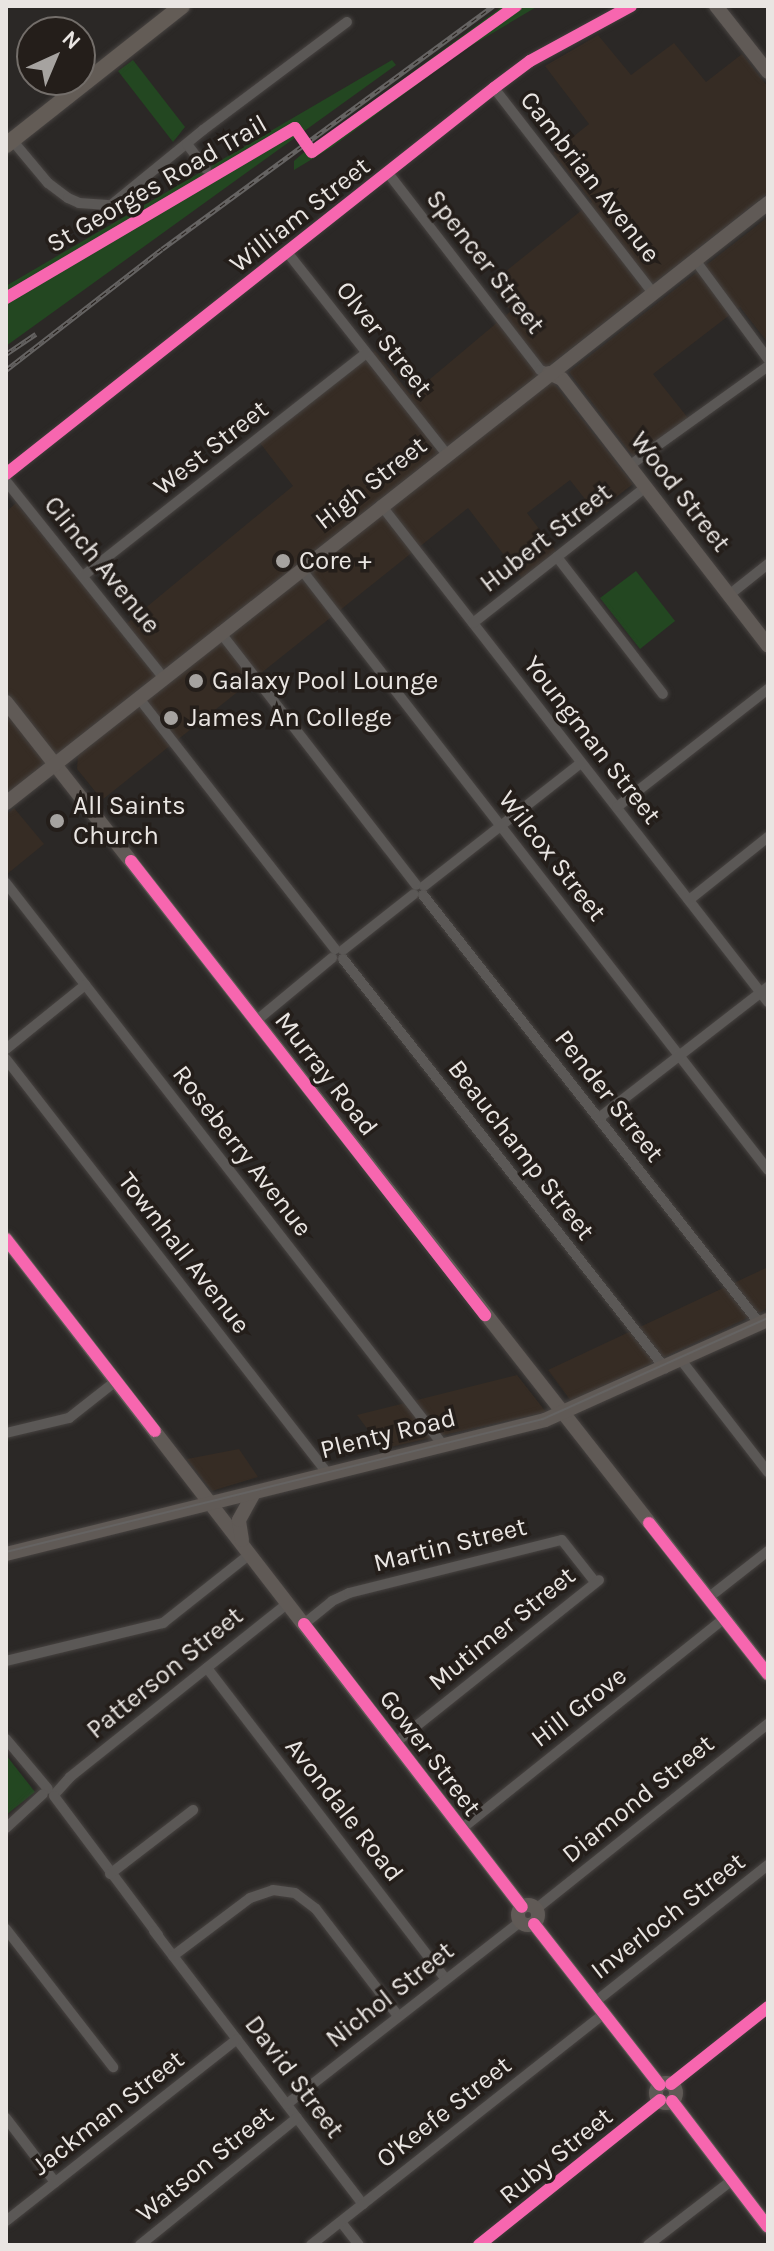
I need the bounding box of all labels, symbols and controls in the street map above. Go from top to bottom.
north arrow [16,16,96,96]
text: N [57,25,86,55]
street label: Cambrian Avenue [513,85,667,269]
street label: St Georges Road Trail [42,108,272,260]
street label: William Street [224,151,376,279]
street label: Spencer Street [419,184,551,340]
street label: Olver Street [329,275,439,403]
street label: West Street [148,394,274,502]
street label: Wood Street [623,426,737,558]
street label: High Street [309,430,433,536]
street label: Hubert Street [474,477,618,599]
street label: Clinch Avenue [37,490,167,640]
place label: Core + [299,545,372,577]
marker: Core + [274,552,292,570]
street label: Youngman Street [517,650,667,830]
place label: Galaxy Pool Lounge [212,665,438,697]
marker: Galaxy Pool Lounge [187,672,205,690]
place label: James An College [187,702,392,734]
marker: James An College [162,709,180,727]
street label: Wilcox Street [491,785,613,927]
place label: All Saints Church [73,790,186,852]
marker: All Saints Church [48,812,66,830]
street label: Murray Road [268,1006,384,1142]
street label: Pender Street [548,1024,670,1168]
street label: Beauchamp Street [441,1054,601,1246]
street label: Roseberry Avenue [166,1059,318,1243]
street label: Townhall Avenue [111,1166,257,1340]
street label: Plenty Road [317,1402,459,1466]
street label: Martin Street [370,1511,530,1579]
street label: Mutimer Street [422,1560,582,1698]
street label: Patterson Street [81,1600,249,1746]
street label: Hill Grove [525,1660,633,1754]
street label: Gower Street [372,1684,488,1822]
street label: Diamond Street [556,1728,720,1870]
street label: Avondale Road [278,1732,410,1888]
street label: Inverloch Street [585,1846,751,1986]
street label: Nichol Street [320,1935,460,2055]
street label: David Street [238,2010,350,2144]
street label: Jackman Street [26,2044,190,2182]
street label: O'Keefe Street [370,2050,518,2174]
street label: Watson Street [130,2099,280,2229]
street label: Ruby Street [493,2101,619,2211]

